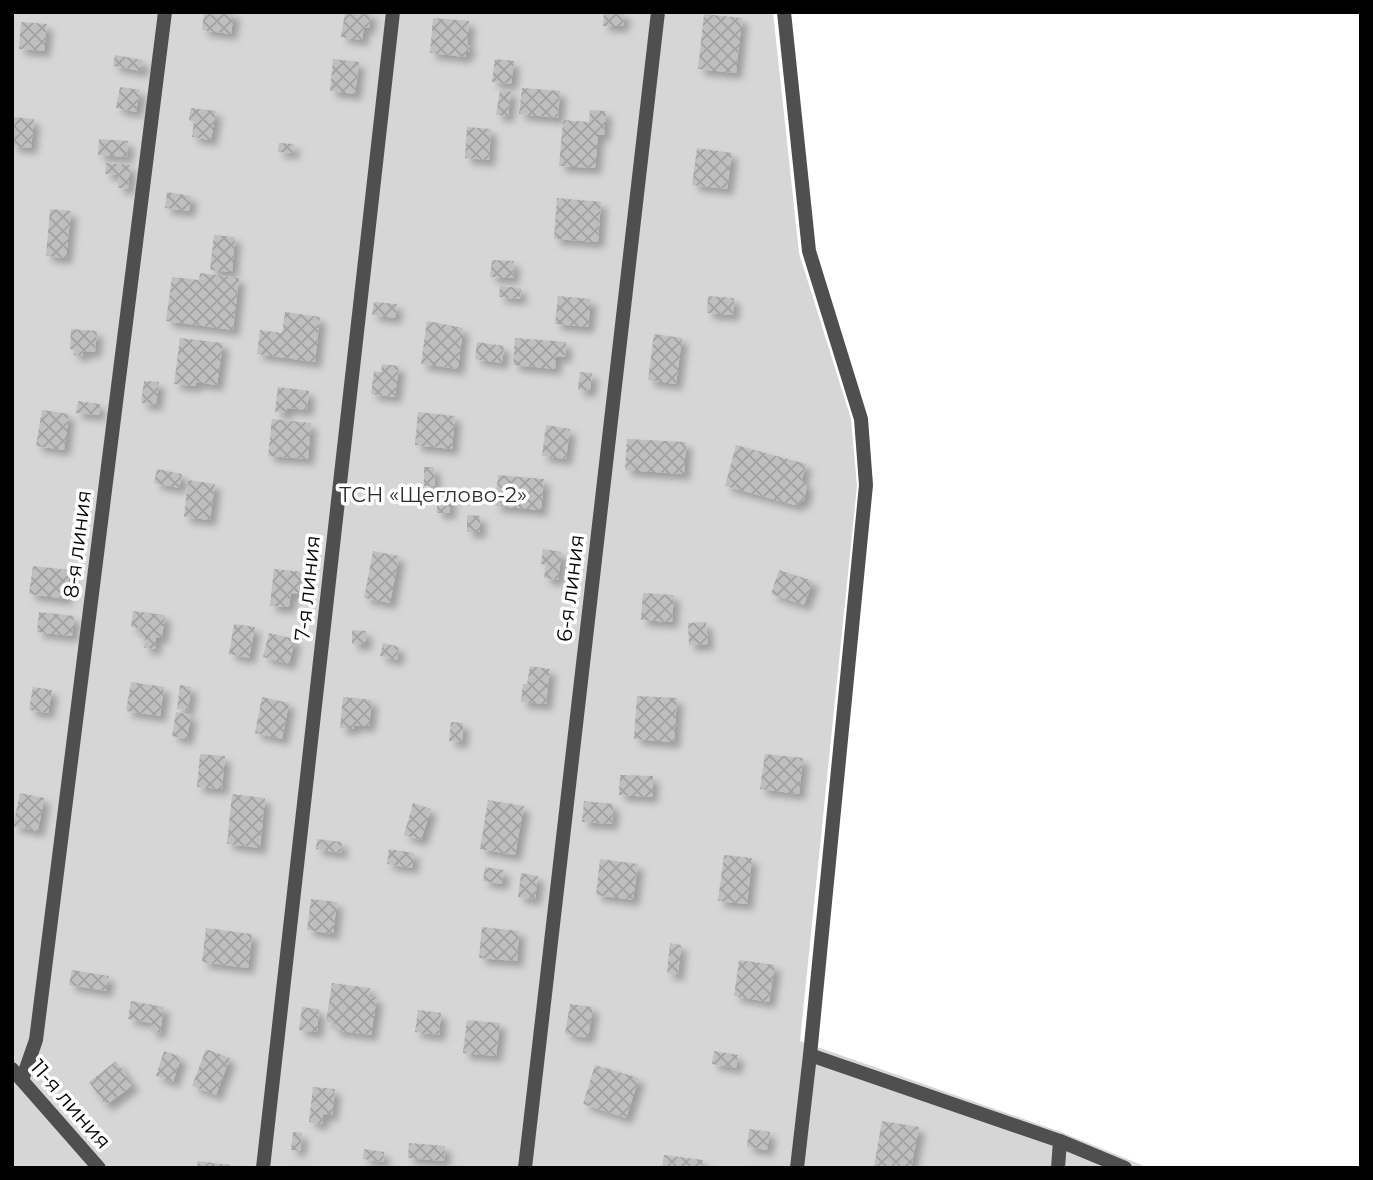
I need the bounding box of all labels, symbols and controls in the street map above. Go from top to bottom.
park label: ТСН «Щеглово-2» [339,482,527,507]
street label: 8-я линия [58,489,96,599]
street label: 6-я линия [551,533,589,643]
street label: 7-я линия [289,534,325,642]
street label: 11-я линия [25,1054,117,1154]

